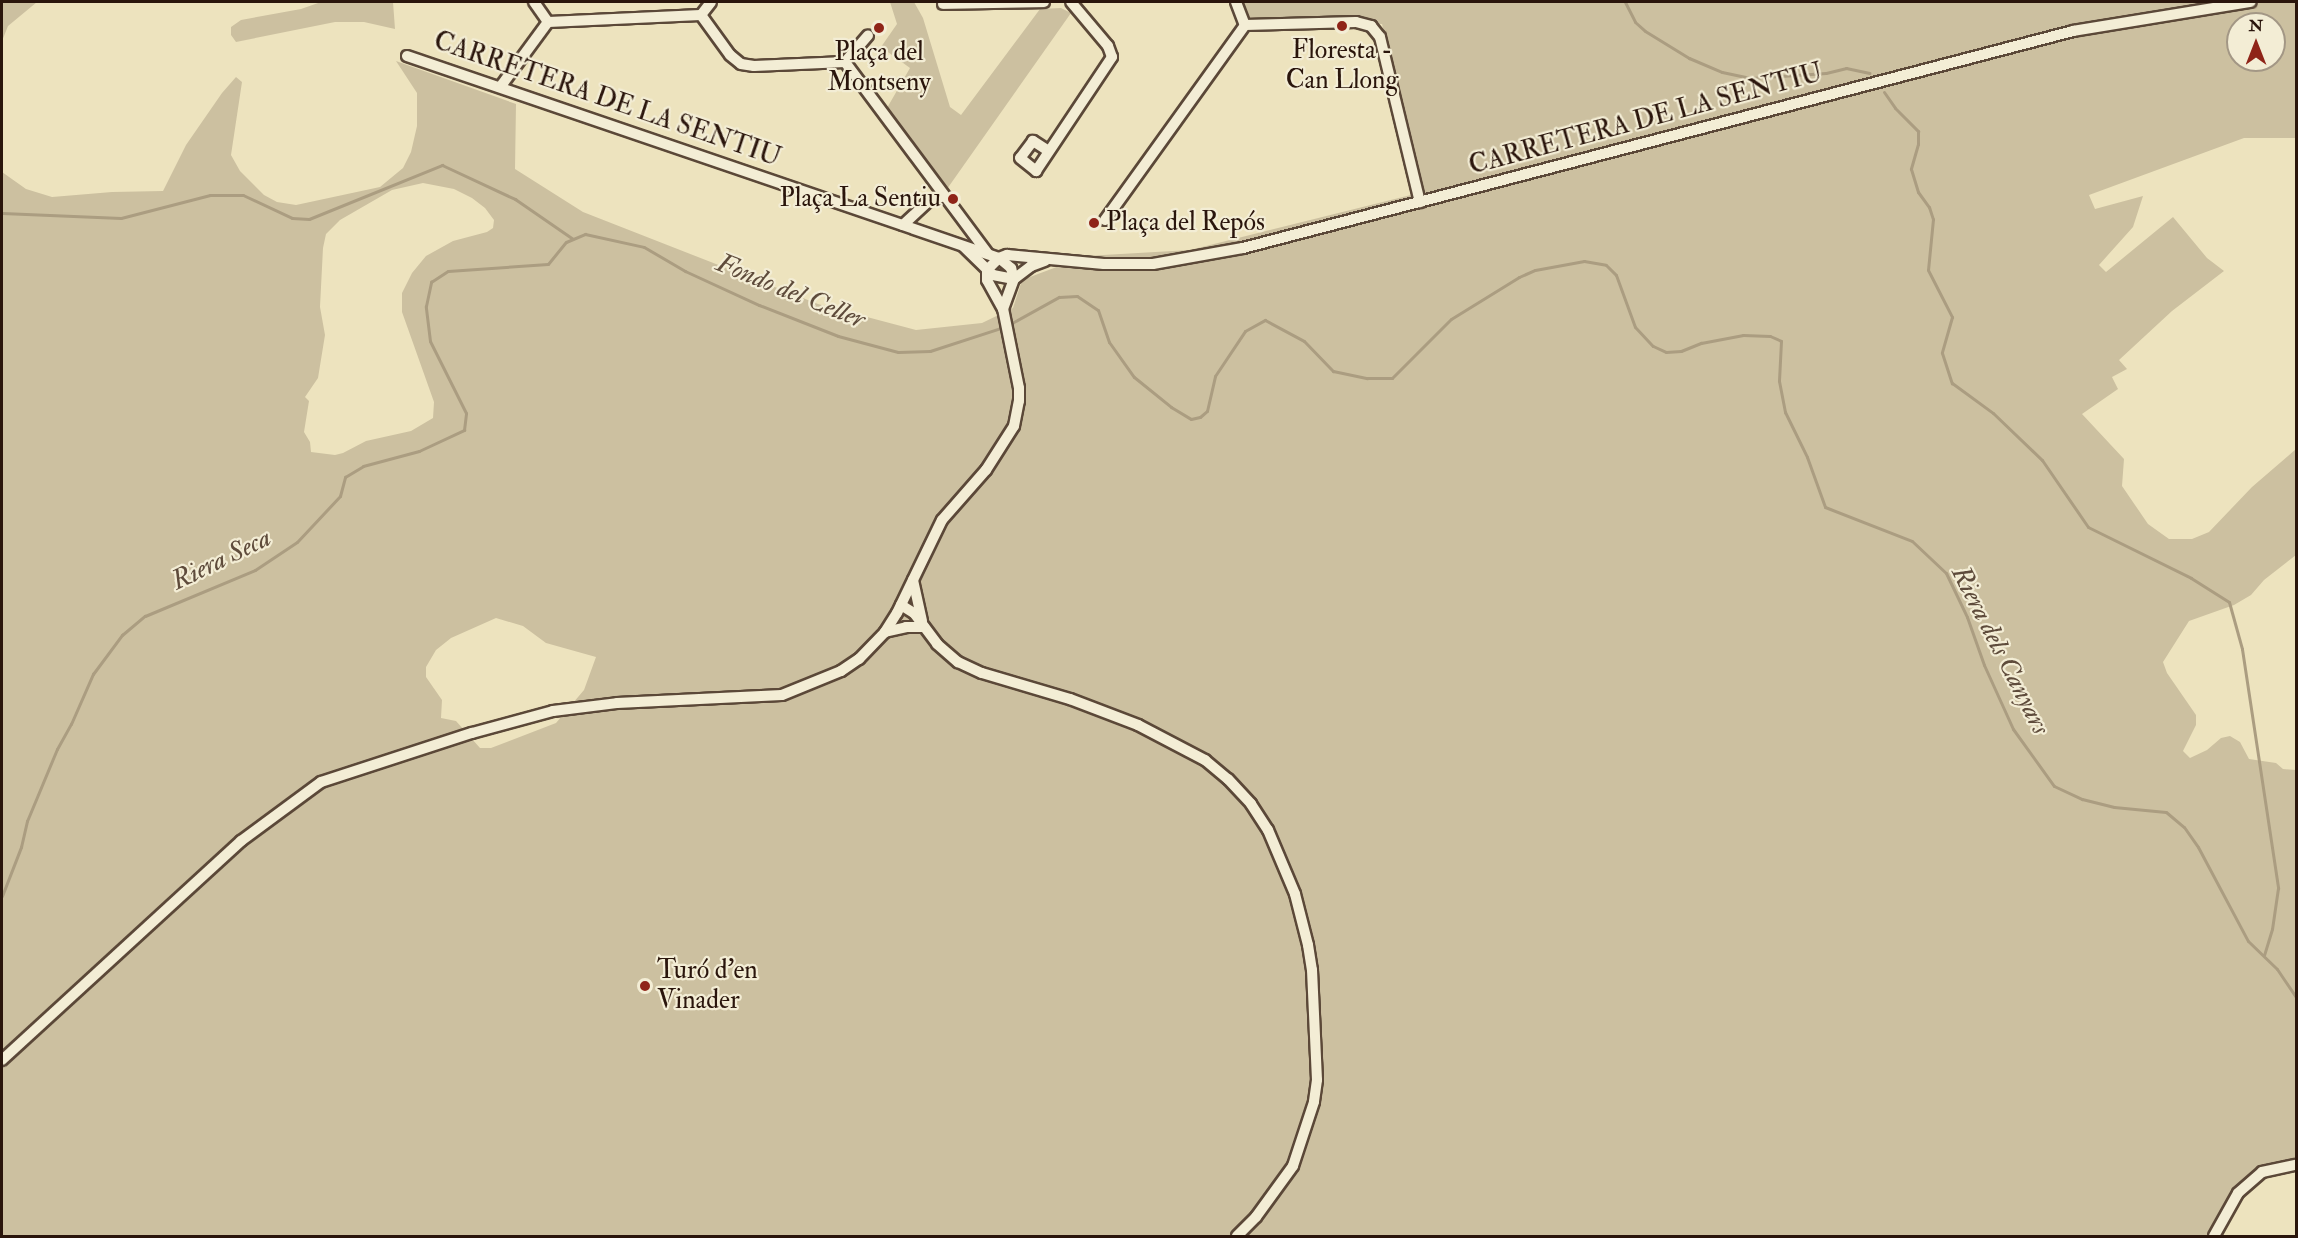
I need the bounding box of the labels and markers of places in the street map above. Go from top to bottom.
marker: Floresta - Can Llong [1335,19,1349,33]
marker: Plaça del Montseny [872,21,886,35]
place label: Floresta - Can Llong [1286,35,1398,96]
place label: Plaça del Montseny [827,37,931,98]
place label: Plaça La Sentiu [780,183,941,215]
marker: Plaça La Sentiu [946,192,960,206]
place label: Plaça del Repós [1106,207,1265,239]
marker: Plaça del Repós [1087,216,1101,230]
place label: Turó d'en Vinader [657,955,758,1017]
marker: Turó d'en Vinader [638,979,652,993]

